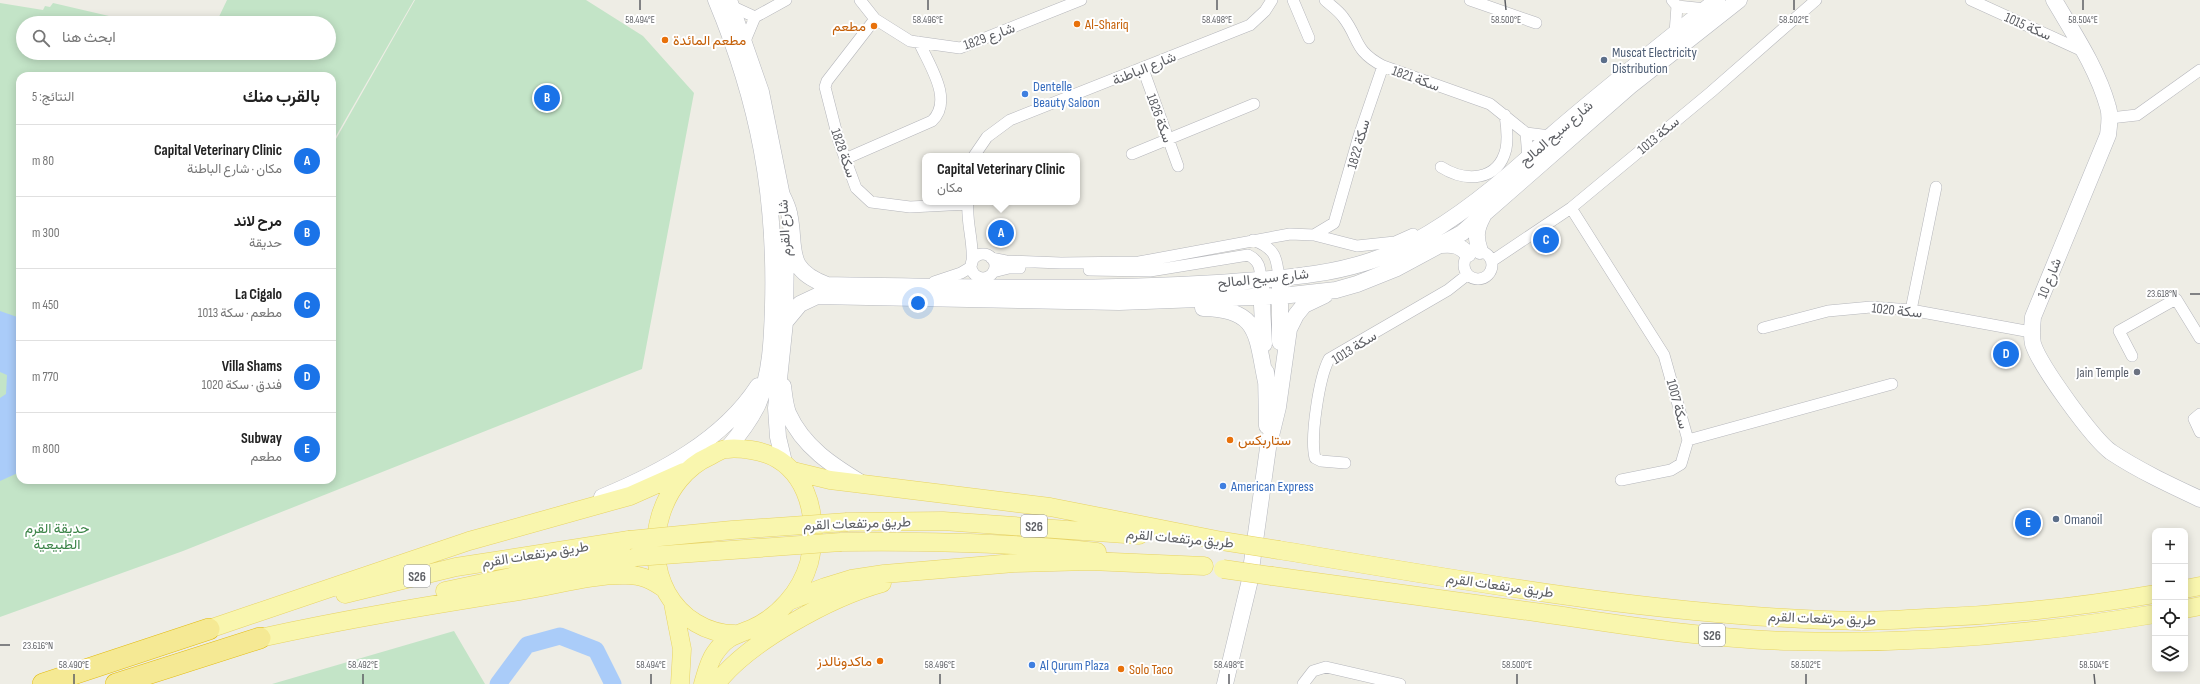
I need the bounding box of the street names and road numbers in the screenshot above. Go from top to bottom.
street label: سكة 1015 [2002,9,2054,44]
street label: 1829 شارع [961,19,1018,56]
street label: شارع الباطنة [1110,48,1179,91]
street label: سكة 1821 [1390,62,1442,95]
street label: سكة 1826 [1143,91,1176,145]
street label: شارع سيح المالح [1516,97,1598,171]
street label: سكة 1013 [1634,113,1683,158]
street label: سكة 1822 [1343,118,1374,171]
street label: سكة 1828 [827,126,860,180]
street label: شارع القرم [775,199,796,257]
street label: شارع 10 [2034,256,2067,301]
street label: شارع سيح المالح [1217,265,1310,294]
street label: سكة 1020 [1871,299,1923,322]
street label: سكة 1013 [1329,327,1380,368]
street label: سكة 1007 [1663,377,1692,431]
street label: طريق مرتفعات القرم [803,513,911,534]
road number: S26 [1021,515,1047,537]
street label: طريق مرتفعات القرم [1125,525,1235,552]
street label: طريق مرتفعات القرم [480,538,590,571]
road number: S26 [404,565,430,587]
street label: طريق مرتفعات القرم [1445,570,1555,601]
street label: طريق مرتفعات القرم [1768,608,1876,629]
road number: S26 [1699,624,1725,646]

